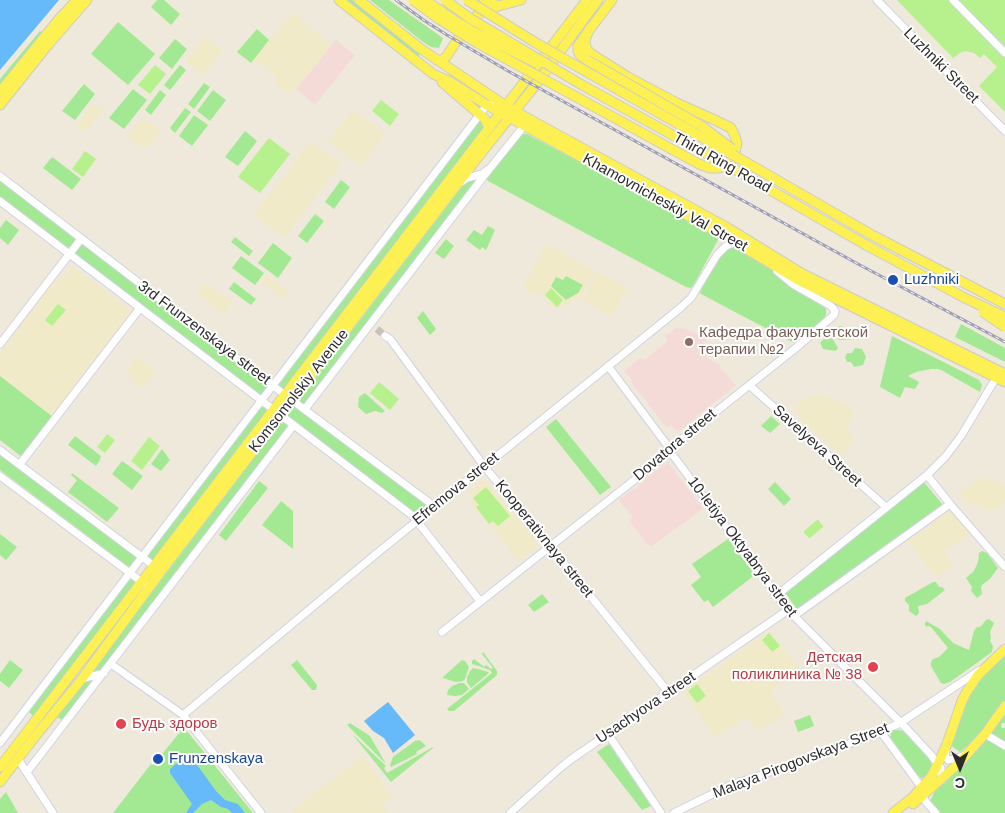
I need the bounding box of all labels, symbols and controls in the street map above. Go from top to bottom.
street label: Luzhniki Street [900,25,982,107]
street label: Third Ring Road [670,129,774,197]
street label: Khamovnicheskiy Val Street [579,150,751,256]
place label: Luzhniki [904,271,959,289]
marker: Luzhniki [886,273,900,287]
street label: 3rd Frunzenskaya street [134,277,274,389]
place label: Кафедра факультетской терапии №2 [699,324,868,359]
street label: Komsomolskiy Avenue [245,326,353,456]
marker: Кафедра факультетской терапии №2 [683,336,695,348]
street label: Savelyeva Street [769,401,865,491]
street label: Dovatora street [630,405,720,485]
street label: Efremova street [409,449,503,529]
street label: 10-letiya Oktyabrya street [683,473,801,621]
street label: Kooperativnaya street [491,477,597,601]
place label: Детская поликлиника № 38 [732,649,862,684]
marker: Детская поликлиника № 38 [866,660,880,674]
street label: Usachyova street [593,668,699,748]
place label: Будь здоров [132,715,218,733]
marker: Будь здоров [114,717,128,731]
street label: Malaya Pirogovskaya Street [711,719,891,803]
north arrow [935,743,985,793]
place label: Frunzenskaya [169,750,263,768]
marker: Frunzenskaya [151,752,165,766]
text: С [955,775,965,791]

